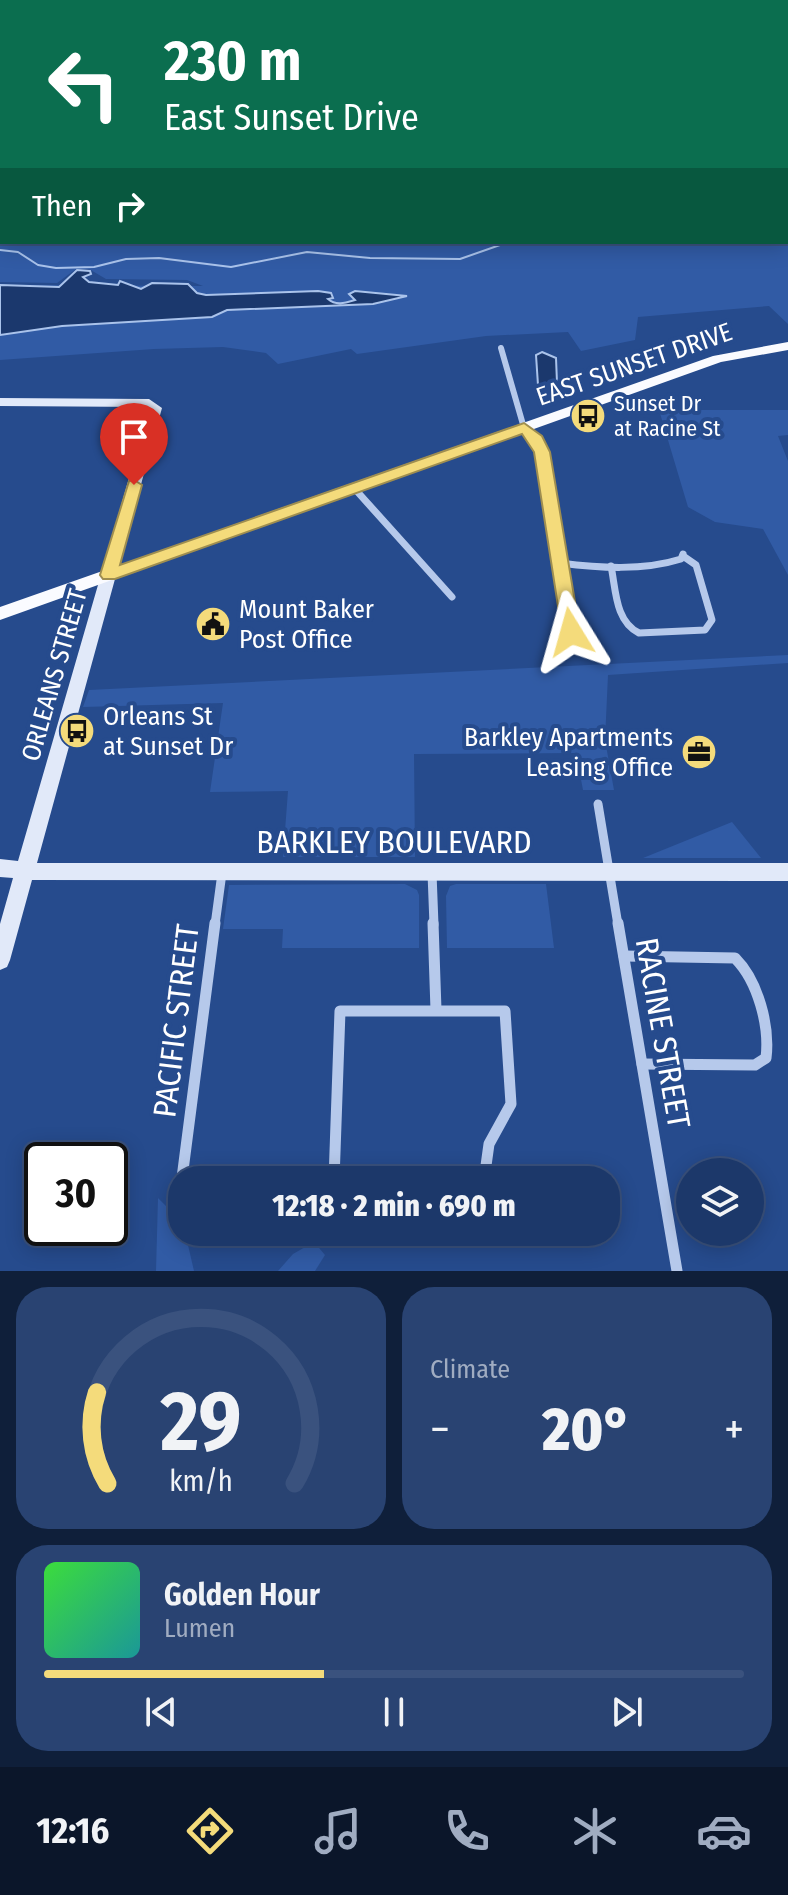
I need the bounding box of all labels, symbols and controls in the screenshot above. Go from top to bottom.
text: 230 m [164,28,301,95]
icon: left [32,32,136,136]
text: East Sunset Drive [164,96,419,140]
icon: right [108,184,152,228]
text: Then [32,188,92,224]
street label: EAST SUNSET DRIVE [532,316,736,413]
place label: Sunset Dr at Racine St [614,390,721,442]
bus stop icon: Sunset Dr at Racine St [569,397,607,435]
pin [100,403,168,485]
icon: arrive [112,415,156,459]
street label: ORLEANS STREET [15,585,94,765]
position arrow [529,590,613,674]
place label: Mount Baker Post Office [239,594,374,655]
public building icon: Mount Baker Post Office [194,605,232,643]
place label: Orleans St at Sunset Dr [103,701,233,762]
bus stop icon: Orleans St at Sunset Dr [58,712,96,750]
place label: Barkley Apartments Leasing Office [464,722,673,783]
office icon: Barkley Apartments Leasing Office [680,733,718,771]
street label: BARKLEY BOULEVARD [256,823,532,861]
street label: PACIFIC STREET [145,922,207,1120]
street label: RACINE STREET [628,935,698,1131]
speed limit sign: 30 [24,1142,128,1246]
map controls [676,1158,764,1246]
button: layers [676,1158,764,1246]
text: 12:18 · 2 min · 690 m [272,1188,516,1224]
text: Climate [430,1354,510,1385]
text: 29 [159,1372,242,1472]
text: 20° [542,1394,632,1466]
text: − [430,1403,450,1456]
text: + [724,1403,744,1456]
text: km/h [169,1464,233,1499]
text: Golden Hour [164,1577,320,1613]
text: Lumen [164,1613,235,1644]
icon: previous [139,1690,183,1734]
icon: pause [372,1690,416,1734]
icon: next [605,1690,649,1734]
icon: directions [182,1803,238,1859]
icon: music [310,1803,366,1859]
icon: phone [439,1803,495,1859]
icon: climate [567,1803,623,1859]
icon: car [696,1803,752,1859]
text: 12:16 [36,1809,109,1853]

